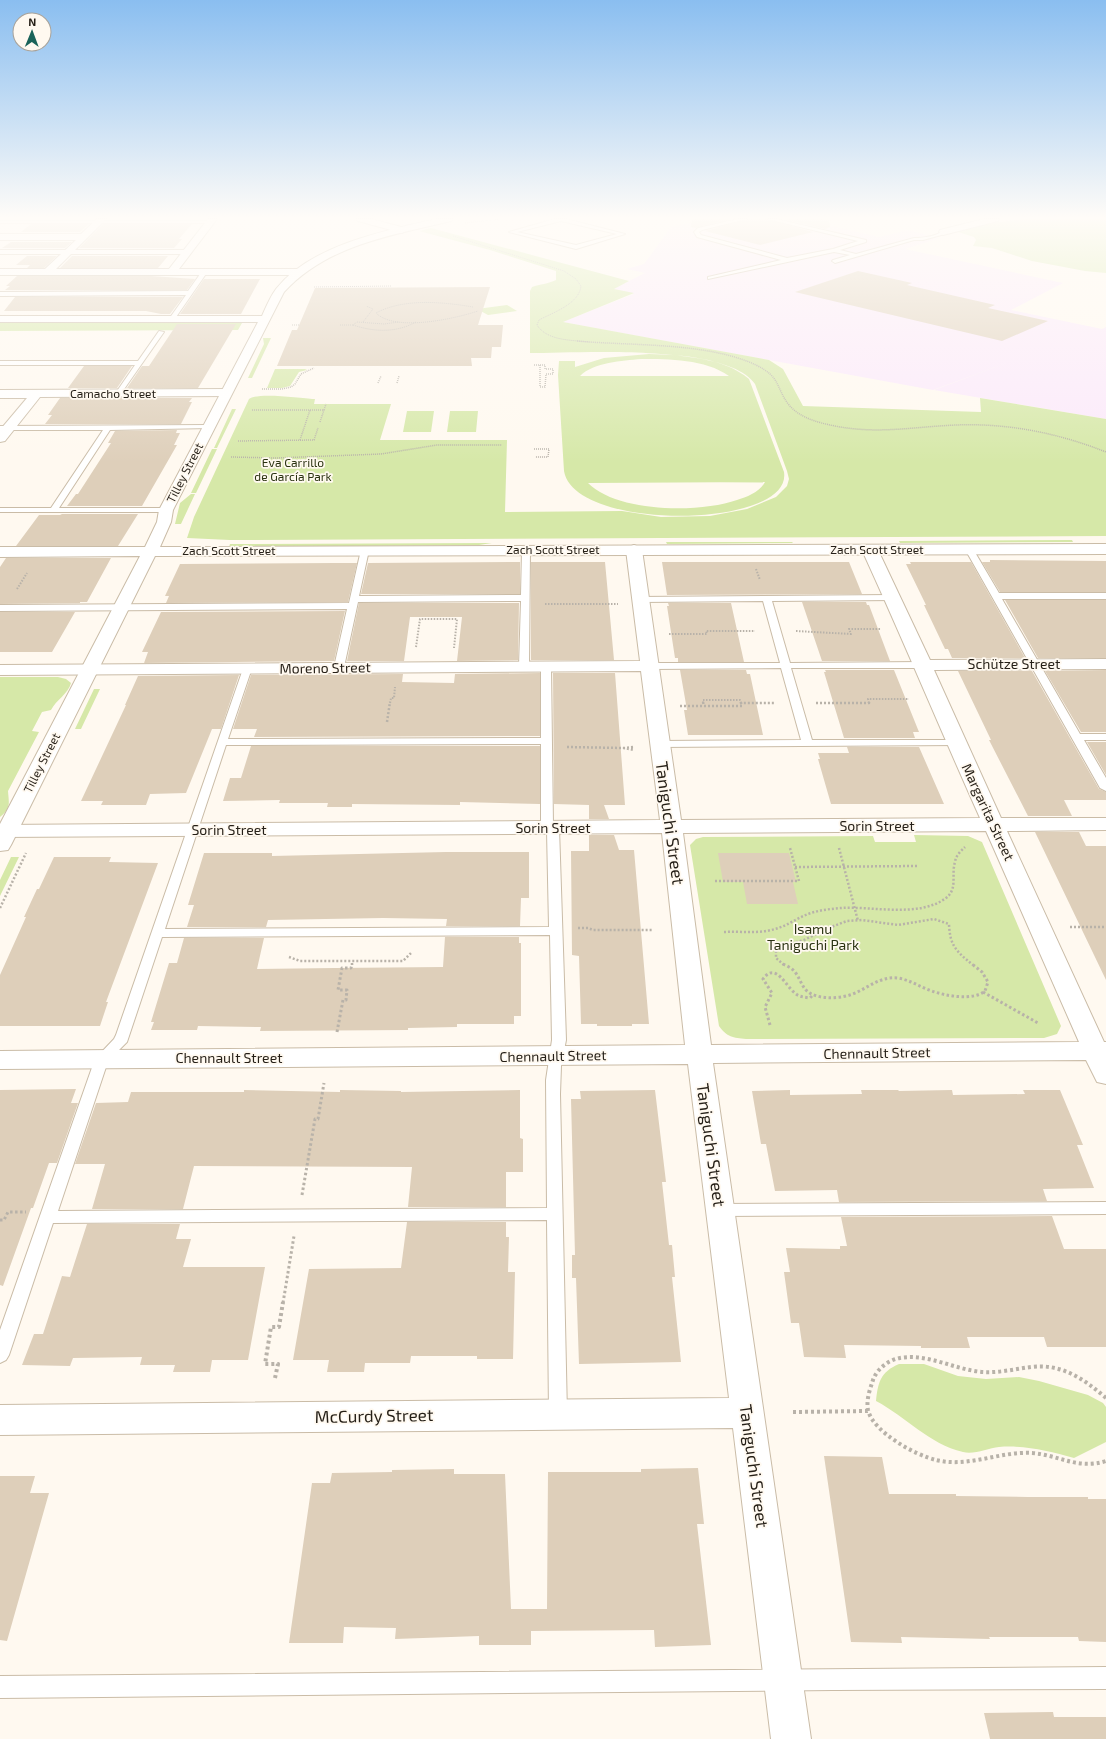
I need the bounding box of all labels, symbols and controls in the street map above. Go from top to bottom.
north arrow [12,12,52,52]
text: N [28,15,36,28]
street label: Camacho Street [70,386,157,400]
street label: Tilley Street [163,440,205,505]
park label: Eva Carrillo de García Park [254,455,332,483]
street label: Zach Scott Street [506,542,600,556]
street label: Zach Scott Street [830,542,924,556]
street label: Zach Scott Street [182,543,276,557]
street label: Schütze Street [968,655,1060,672]
street label: Moreno Street [279,658,371,677]
street label: Tilley Street [20,730,62,795]
street label: Taniguchi Street [651,760,690,886]
street label: Margarita Street [959,761,1018,863]
street label: Sorin Street [839,817,915,834]
street label: Sorin Street [515,819,591,836]
street label: Sorin Street [191,821,267,838]
park label: Isamu Taniguchi Park [767,920,859,953]
street label: Chennault Street [823,1043,931,1062]
street label: Chennault Street [499,1046,607,1065]
street label: Chennault Street [176,1049,283,1066]
street label: Taniguchi Street [692,1082,731,1208]
street label: Taniguchi Street [735,1403,774,1529]
street label: McCurdy Street [314,1404,434,1427]

